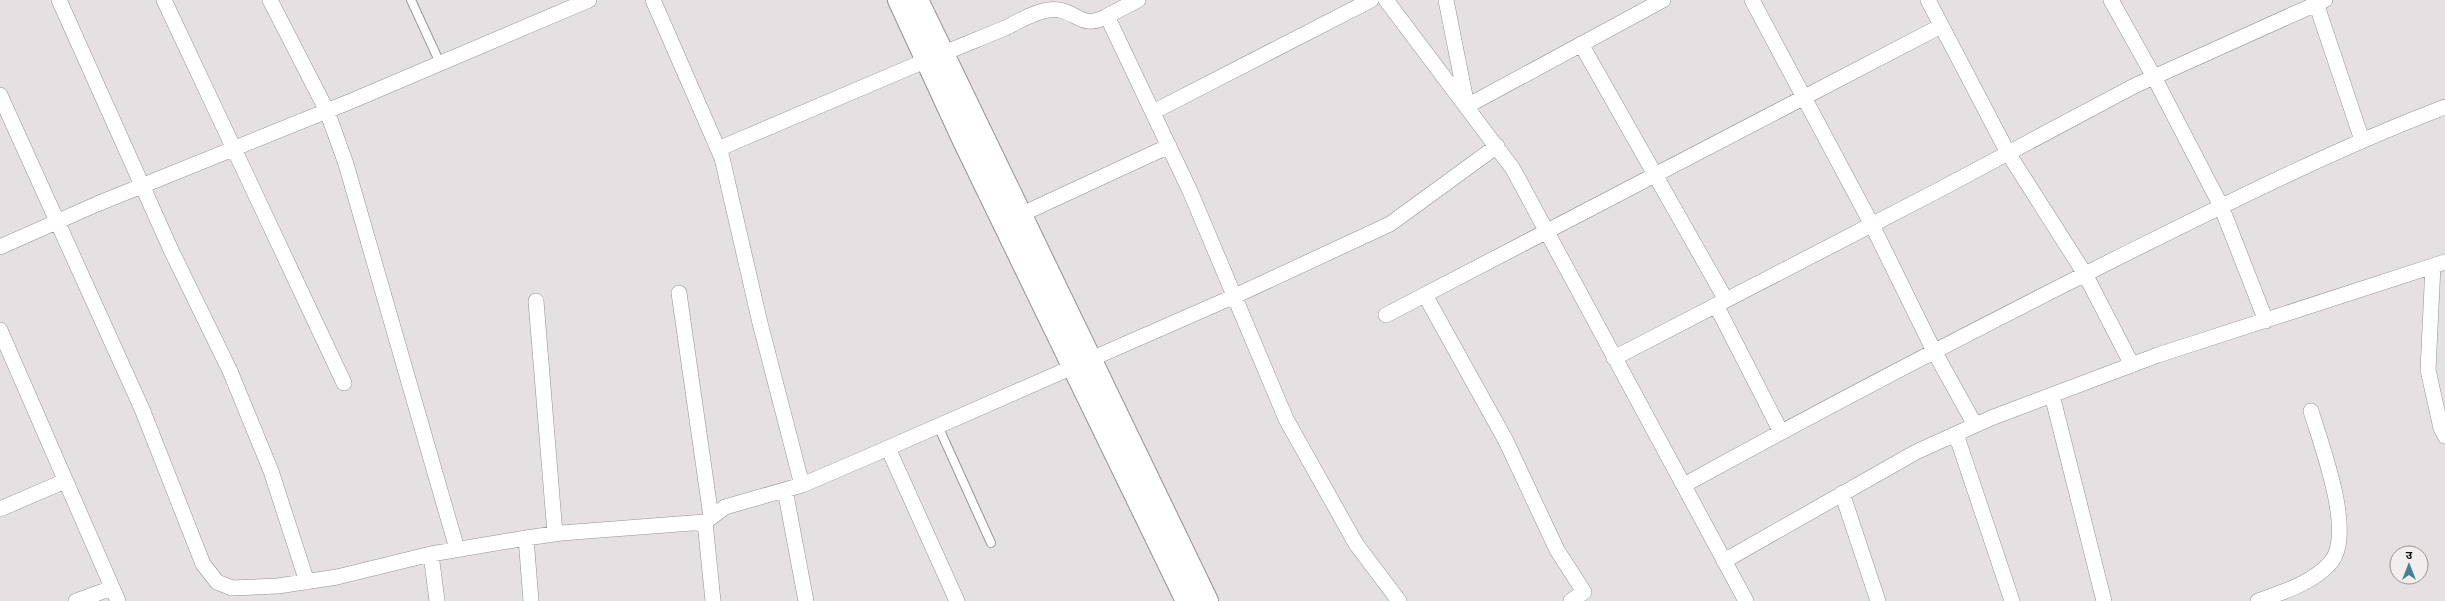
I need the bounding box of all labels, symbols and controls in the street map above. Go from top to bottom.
north arrow [2389,545,2429,585]
text: उ [2406,548,2413,562]

